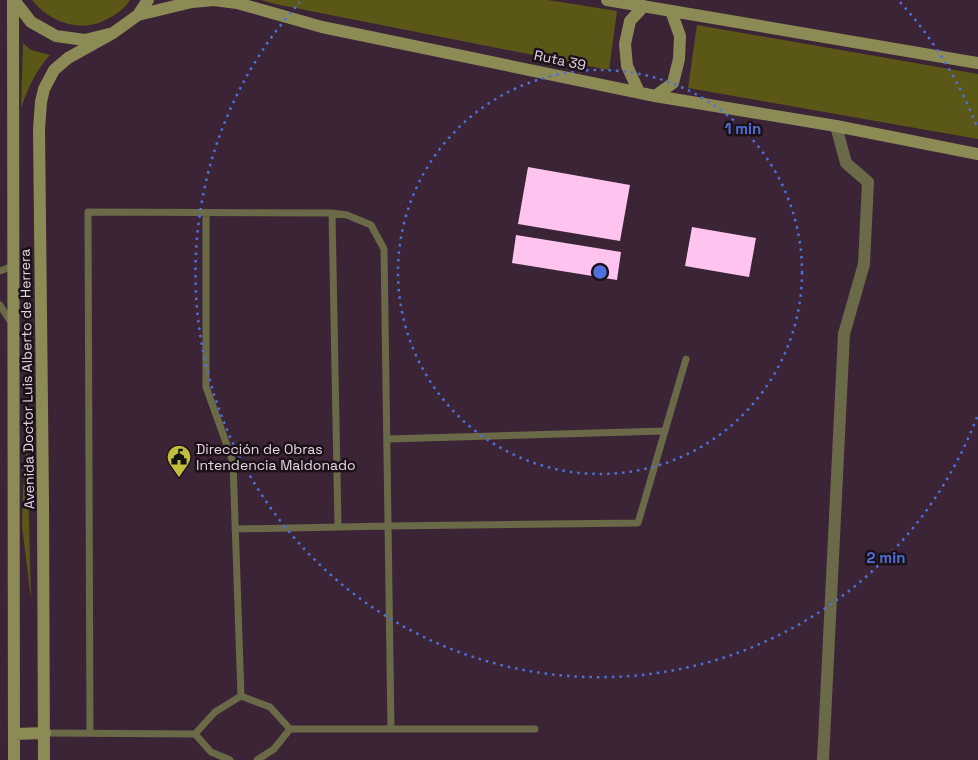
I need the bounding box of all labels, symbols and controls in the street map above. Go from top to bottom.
street label: Ruta 39 [532,46,588,74]
text: 1 min [725,119,761,138]
street label: Avenida Doctor Luis Alberto de Herrera [16,249,38,509]
centre of rings [591,263,609,281]
place label: Dirección de Obras Intendencia Maldonado [196,440,356,474]
public building icon: Dirección de Obras Intendencia Maldonado [166,444,192,478]
text: 2 min [867,548,905,567]

